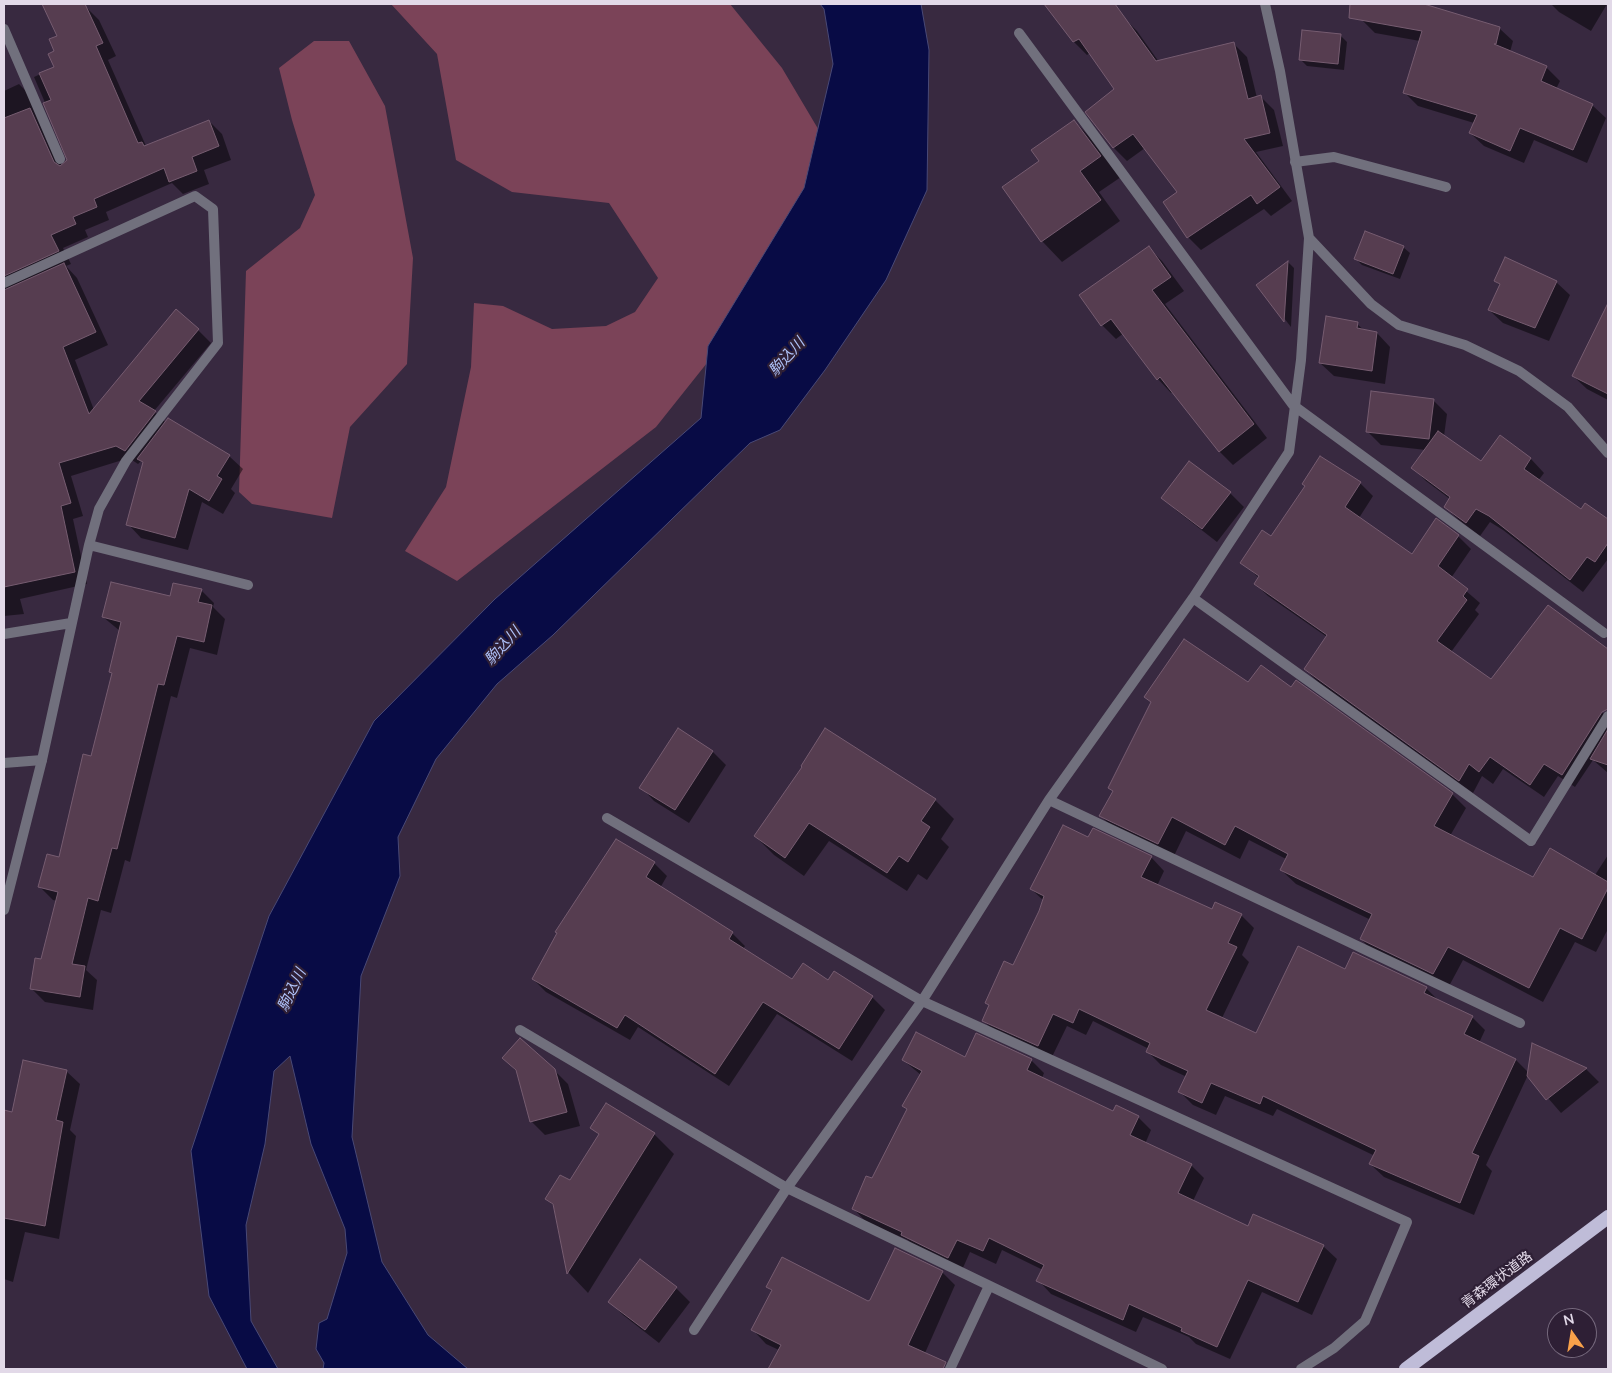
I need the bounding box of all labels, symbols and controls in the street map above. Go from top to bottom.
water label: 駒込川 [765,334,809,380]
water label: 駒込川 [481,623,525,669]
water label: 駒込川 [274,966,310,1014]
street label: 青森環状道路 [1458,1248,1536,1312]
north arrow [1547,1308,1597,1358]
text: N [1562,1309,1576,1329]

